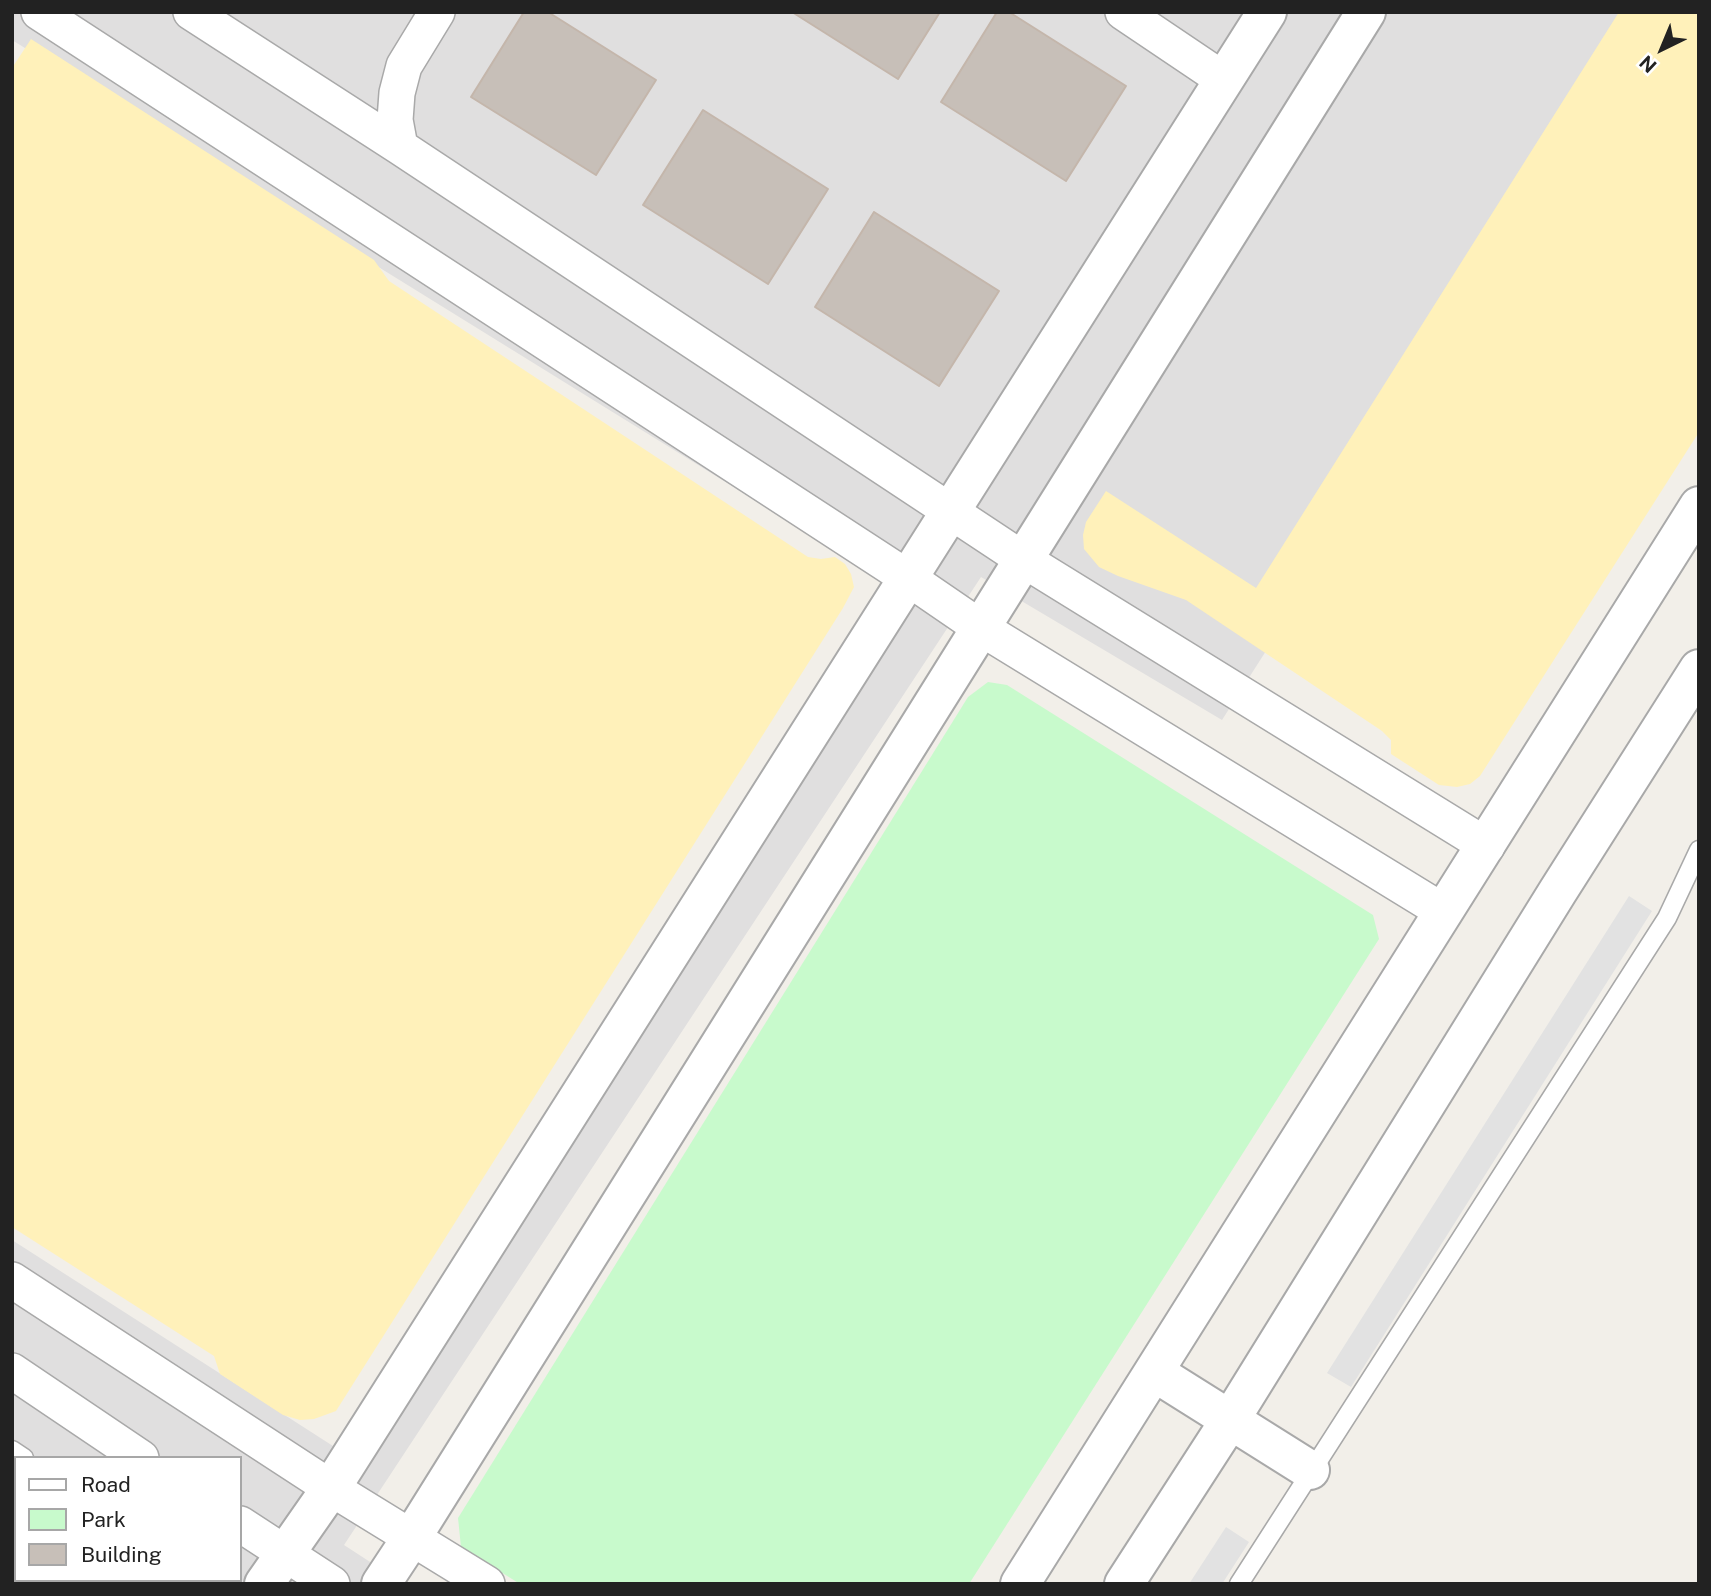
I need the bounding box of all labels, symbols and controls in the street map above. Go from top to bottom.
north arrow [1627,14,1697,84]
text: N [1635,51,1661,77]
legend [14,1456,242,1582]
text: Road [81,1472,131,1497]
text: Park [81,1507,126,1532]
text: Building [81,1542,162,1567]

